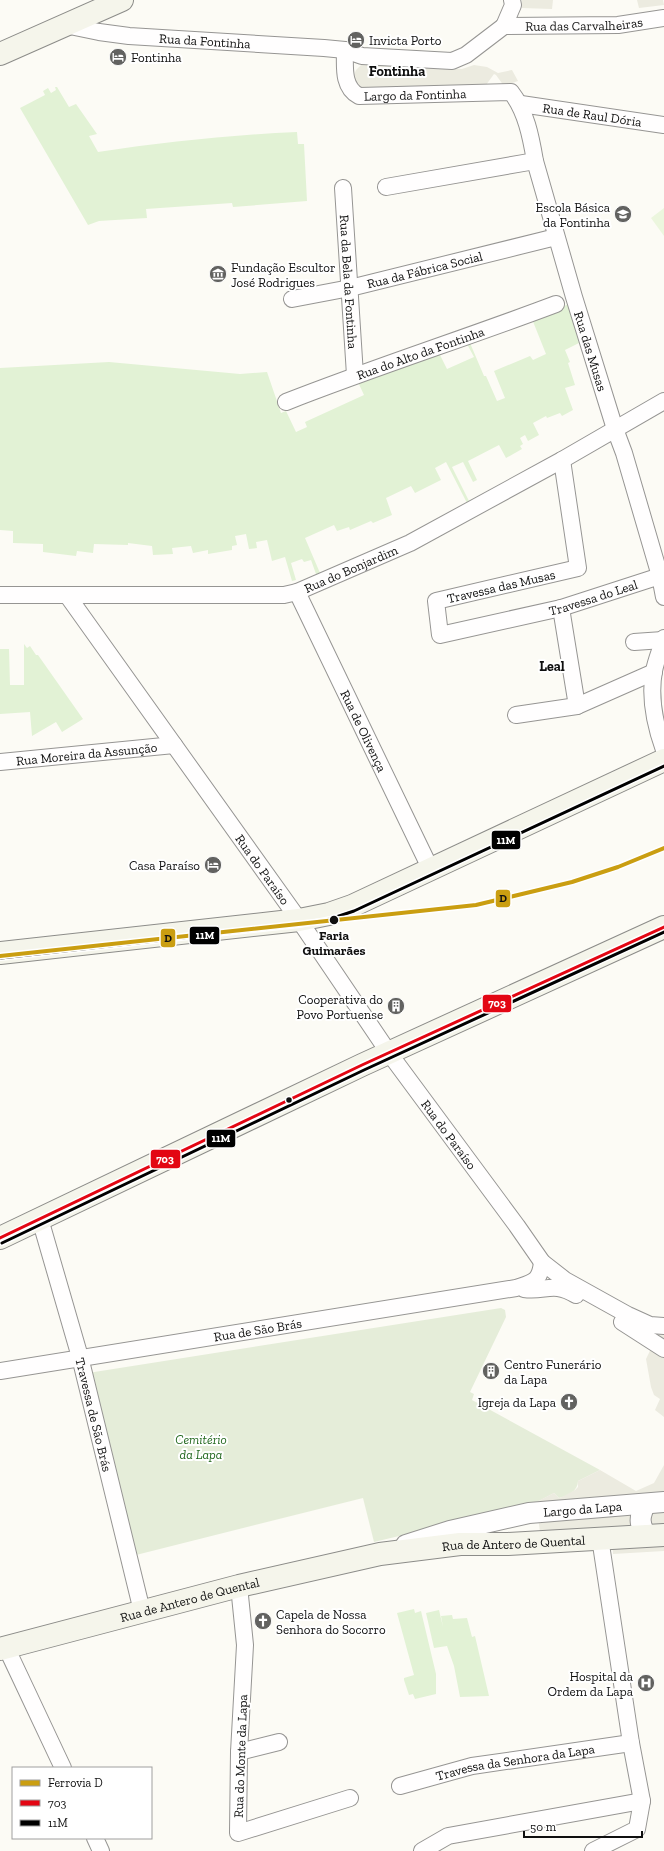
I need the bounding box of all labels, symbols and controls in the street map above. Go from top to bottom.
street label: Rua das Carvalheiras [525,14,644,34]
hotel icon: Invicta Porto [346,30,366,50]
street label: Rua da Fontinha [159,31,252,52]
place label: Invicta Porto [369,33,442,48]
hotel icon: Fontinha [108,47,128,67]
place label: Fontinha [131,50,182,65]
district label: Fontinha [369,63,425,80]
street label: Largo da Fontinha [364,86,467,104]
street label: Rua de Raul Dória [542,100,643,130]
place label: Escola Básica da Fontinha [536,200,611,230]
school or university icon: Escola Básica da Fontinha [613,204,633,224]
street label: Rua da Bela da Fontinha [337,214,360,350]
street label: Rua da Fábrica Social [365,248,485,292]
place label: Fundação Escultor José Rodrigues [231,260,335,290]
museum icon: Fundação Escultor José Rodrigues [208,264,228,284]
street label: Rua das Musas [571,310,610,393]
street label: Rua do Alto da Fontinha [355,324,487,383]
street label: Rua do Bonjardim [302,542,401,596]
street label: Travessa das Musas [446,567,557,606]
street label: Travessa do Leal [547,577,640,618]
district label: Leal [539,658,565,675]
street label: Rua de Olivença [337,687,390,775]
street label: Rua Moreira da Assunção [15,740,158,768]
line badge: 11M [491,830,521,850]
street label: Rua do Paraíso [232,832,293,908]
text: 11M [497,834,515,847]
hotel icon: Casa Paraíso [203,855,223,875]
place label: Casa Paraíso [129,858,200,873]
line badge: D [495,889,511,908]
text: D [499,892,507,905]
marker: Faria Guimarães [328,914,340,926]
line badge: 11M [189,926,220,945]
line badge: D [160,928,176,948]
place label: Faria Guimarães [303,928,365,958]
text: 11M [196,929,214,942]
text: D [164,932,172,945]
place label: Cooperativa do Povo Portuense [297,992,383,1022]
line badge: 703 [482,994,512,1013]
building icon: Cooperativa do Povo Portuense [386,996,406,1016]
text: 703 [488,997,506,1010]
unlabelled marker [284,1095,294,1105]
street label: Rua do Paraíso [418,1097,480,1173]
line badge: 11M [206,1129,236,1148]
text: 11M [212,1132,230,1145]
line badge: 703 [150,1149,181,1169]
text: 703 [156,1153,174,1166]
street label: Rua de São Brás [213,1316,303,1345]
street label: Travessa de São Brás [72,1356,115,1474]
place label: Centro Funerário da Lapa [504,1357,602,1387]
building icon: Centro Funerário da Lapa [481,1361,501,1381]
church icon: Igreja da Lapa [559,1392,579,1412]
place label: Igreja da Lapa [478,1395,557,1411]
park label: Cemitério da Lapa [175,1432,227,1462]
street label: Largo da Lapa [543,1498,623,1520]
street label: Rua de Antero de Quental [441,1533,586,1554]
street label: Rua de Antero de Quental [118,1574,261,1625]
place label: Capela de Nossa Senhora do Socorro [276,1607,386,1637]
church icon: Capela de Nossa Senhora do Socorro [253,1611,273,1631]
place label: Hospital da Ordem da Lapa [547,1669,634,1699]
hospital icon: Hospital da Ordem da Lapa [636,1673,656,1693]
street label: Rua do Monte da Lapa [231,1693,250,1818]
street label: Travessa da Senhora da Lapa [434,1741,596,1784]
legend [12,1767,152,1839]
text: Ferrovia D [48,1776,103,1790]
text: 703 [48,1796,67,1810]
scale bar [524,1813,642,1839]
text: 11M [48,1816,68,1830]
text: 50 m [530,1820,557,1834]

